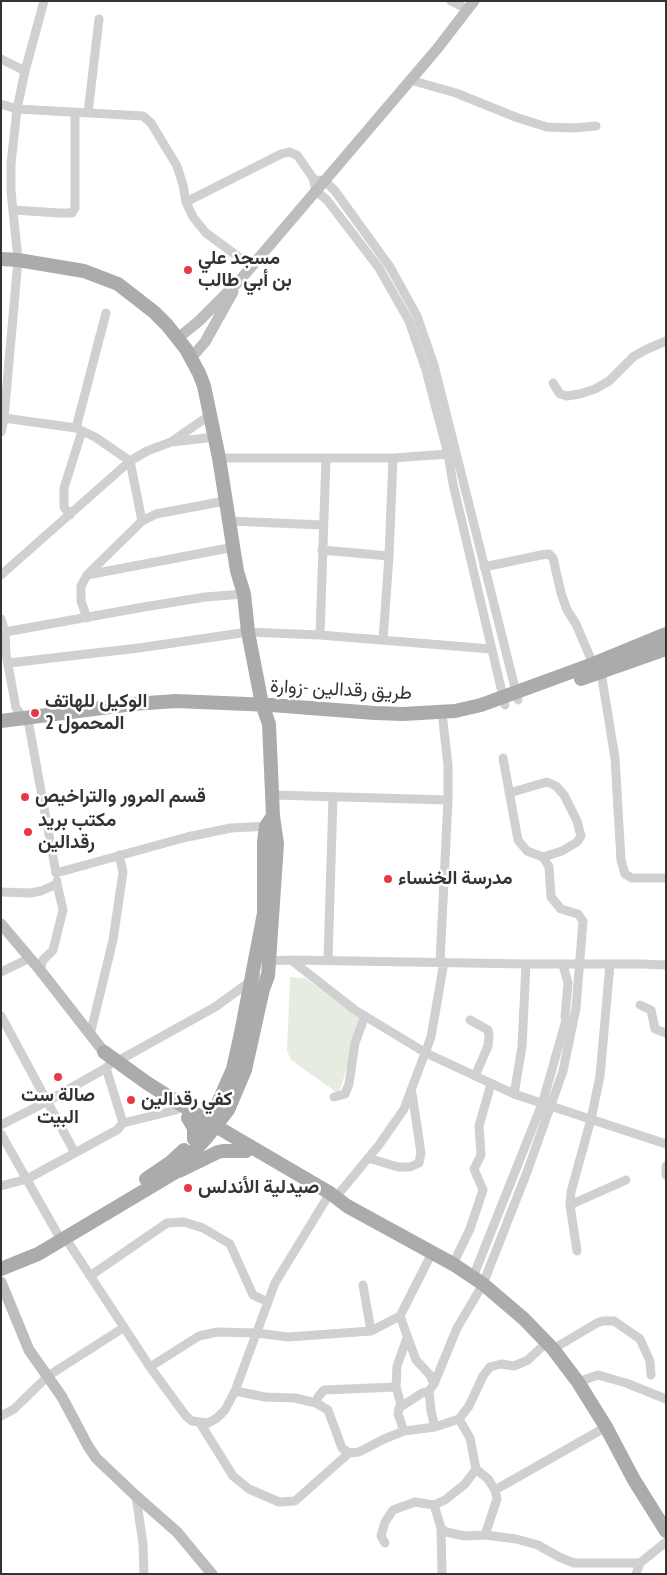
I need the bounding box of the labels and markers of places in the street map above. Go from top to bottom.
place label: مسجد علي بن أبي طالب [198,248,292,292]
marker: مسجد علي بن أبي طالب [182,264,194,276]
place label: الوكيل للهاتف المحمول 2 [45,691,148,735]
marker: الوكيل للهاتف المحمول 2 [29,707,41,719]
place label: قسم المرور والتراخيص [35,786,206,808]
marker: قسم المرور والتراخيص [19,791,31,803]
place label: مكتب بريد رقدالين [38,810,116,854]
marker: مكتب بريد رقدالين [22,826,34,838]
place label: مدرسة الخنساء [398,868,513,890]
marker: مدرسة الخنساء [382,873,394,885]
marker: صالة ست البيت [52,1071,64,1083]
place label: صالة ست البيت [21,1085,95,1129]
place label: كفي رقدالين [141,1089,232,1111]
marker: كفي رقدالين [125,1094,137,1106]
place label: صيدلية الأندلس [198,1177,319,1199]
marker: صيدلية الأندلس [182,1182,194,1194]

